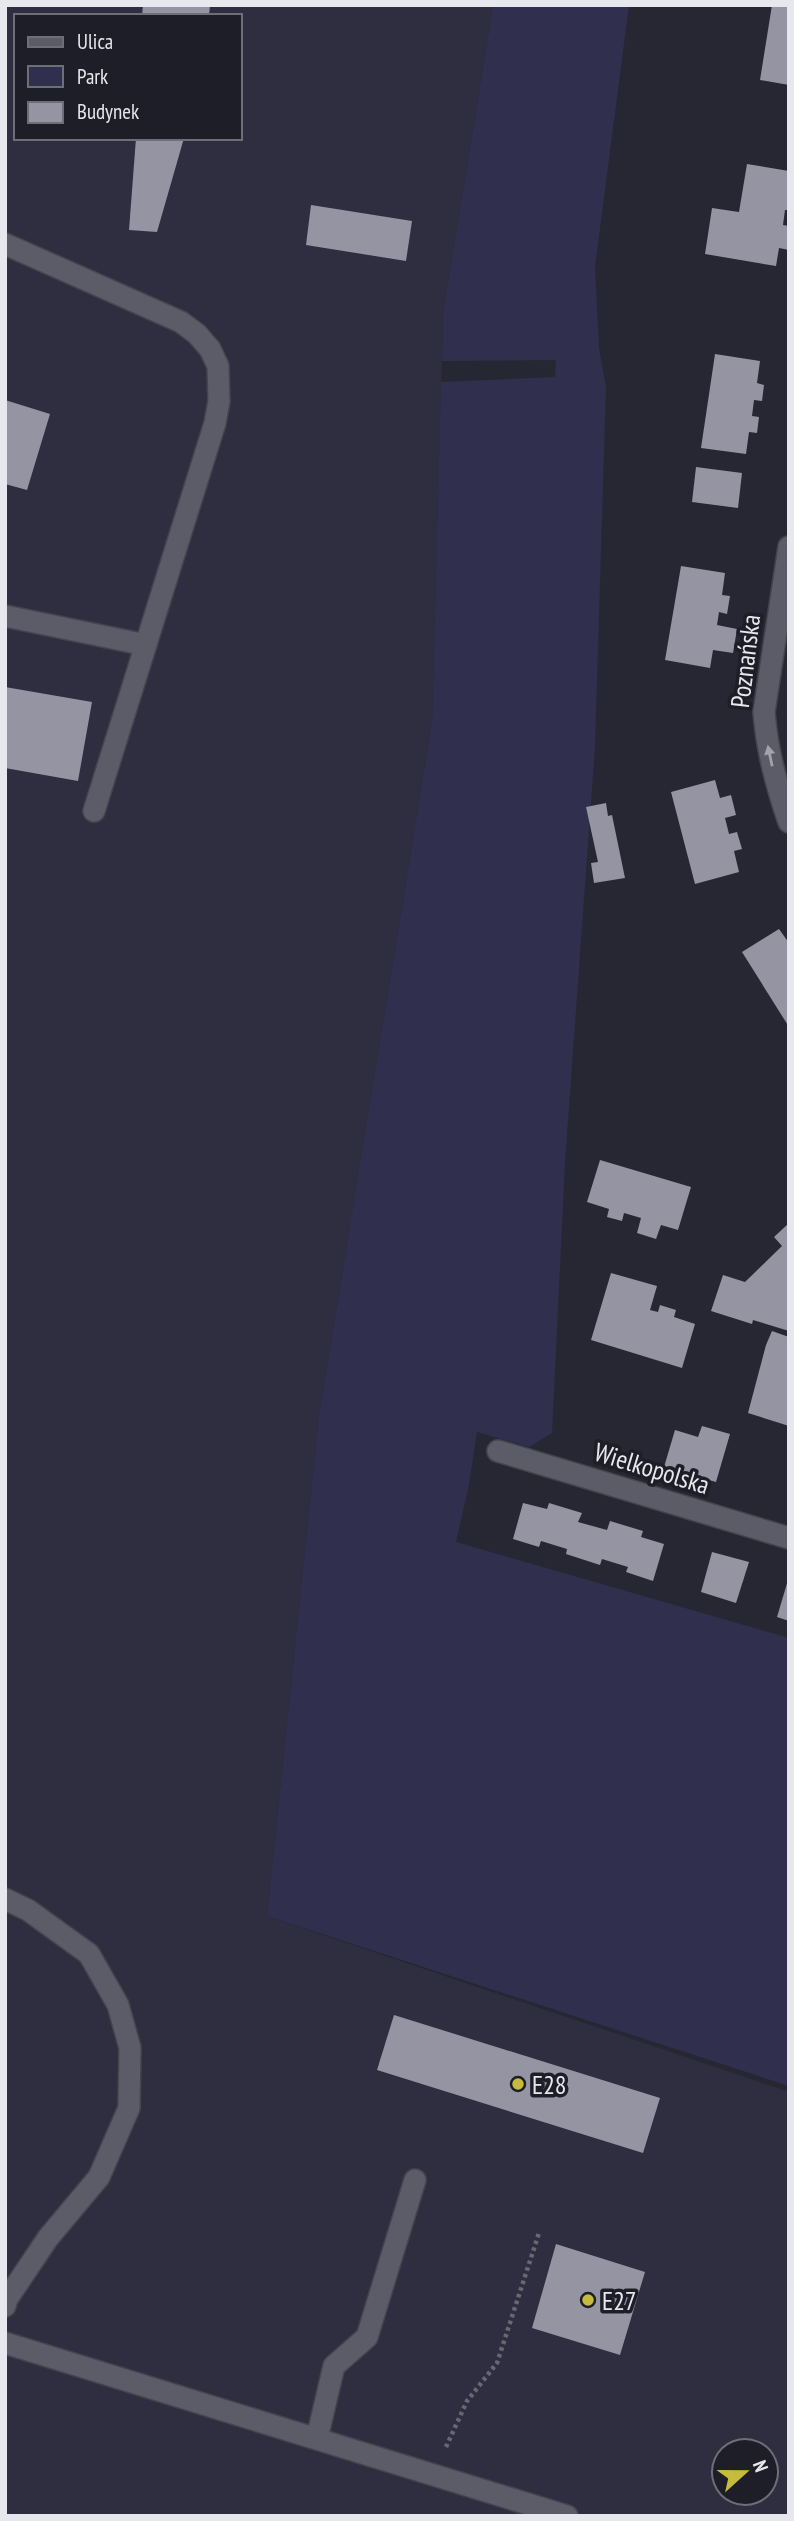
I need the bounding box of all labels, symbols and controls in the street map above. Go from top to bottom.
legend [14,14,242,140]
text: Ulica [77,28,113,55]
text: Park [77,63,108,90]
text: Budynek [77,98,139,125]
street label: Poznańska [723,612,767,710]
one-way arrow [764,745,775,767]
street label: Wielkopolska [590,1435,714,1501]
place label: E28 [532,2068,567,2101]
marker: E28 [510,2076,526,2092]
place label: E27 [602,2284,637,2317]
marker: E27 [580,2292,596,2308]
north arrow [710,2437,780,2507]
text: N [748,2457,774,2475]

